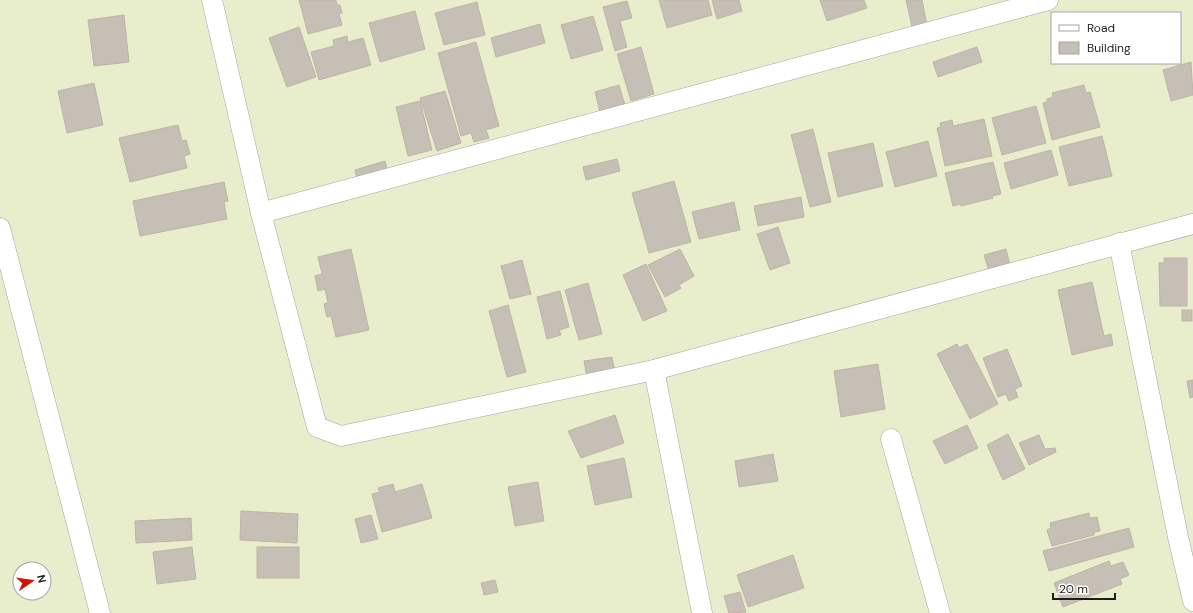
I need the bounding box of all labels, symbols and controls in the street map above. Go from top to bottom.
legend [1051,12,1181,64]
text: Road [1087,20,1115,36]
text: Building [1087,40,1131,56]
north arrow [12,561,52,601]
text: N [34,573,49,584]
scale bar [1053,575,1115,601]
text: 20 m [1059,581,1088,597]

